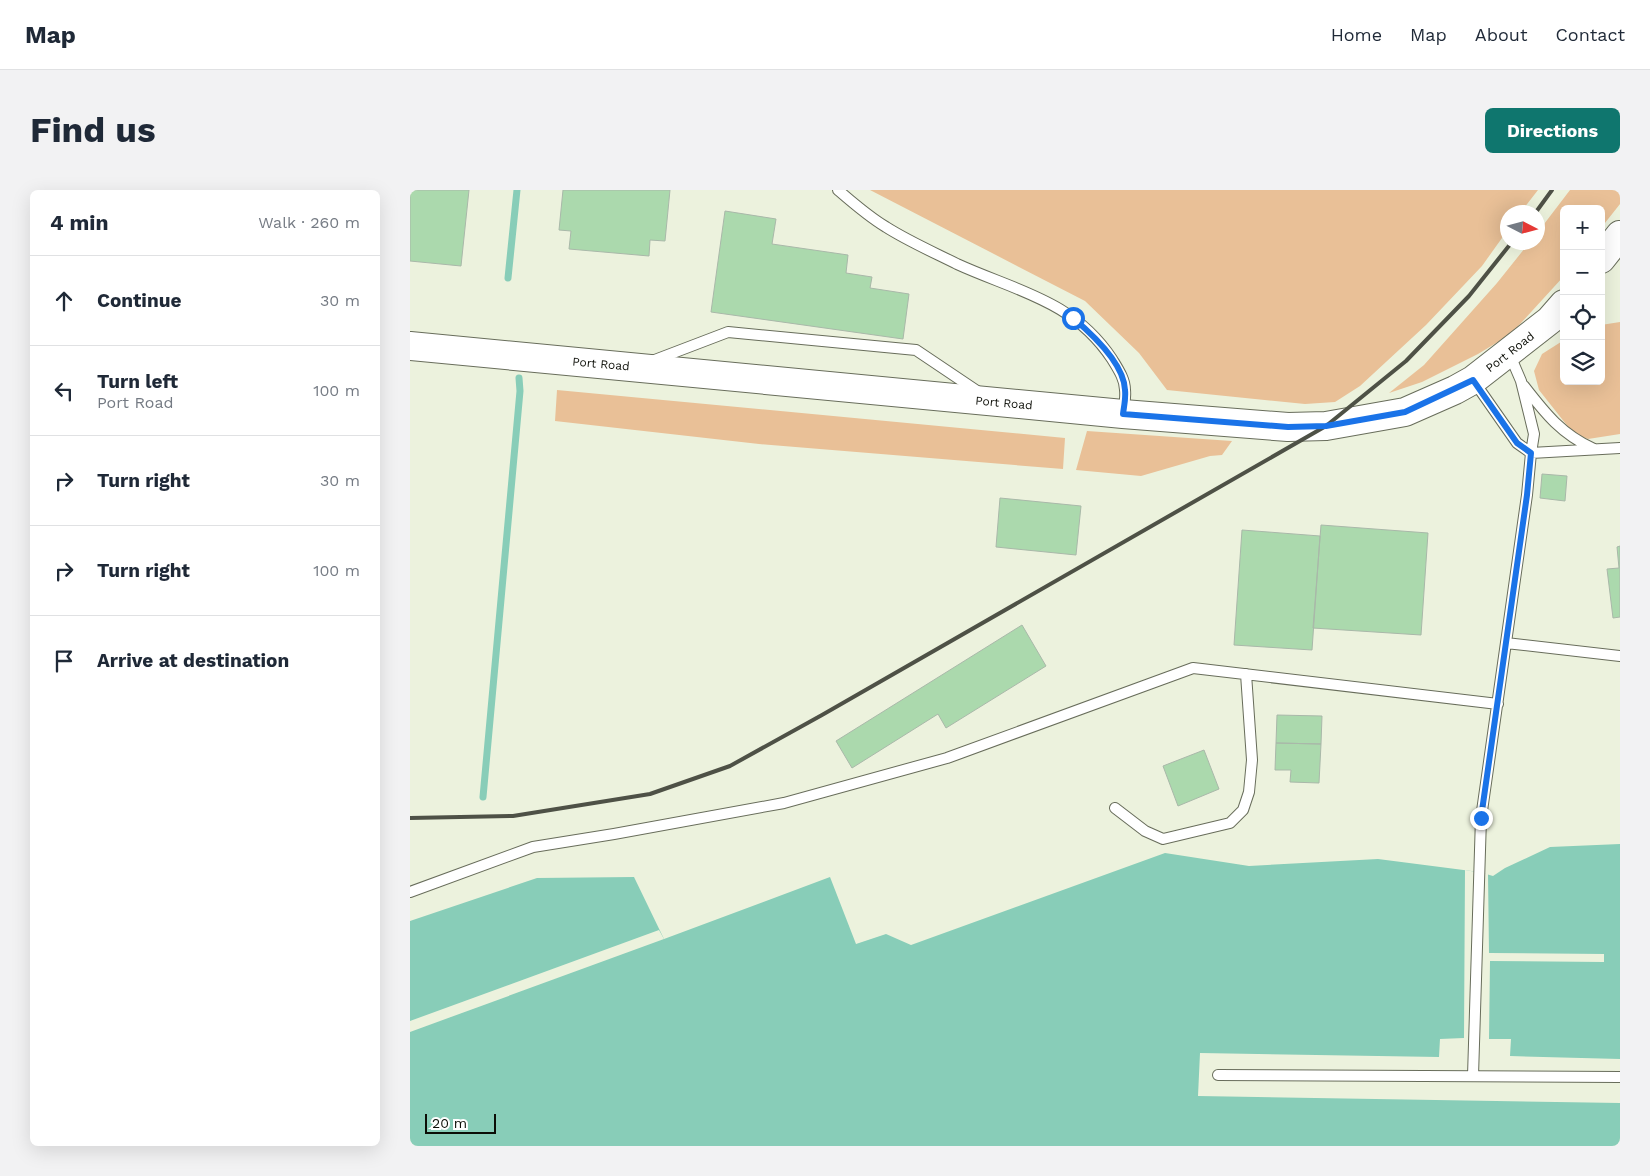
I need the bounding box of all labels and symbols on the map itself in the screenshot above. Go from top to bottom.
north arrow [1500,205,1545,250]
route start [1062,307,1085,330]
street label: Port Road [1483,329,1537,375]
street label: Port Road [572,355,630,373]
street label: Port Road [975,394,1033,412]
route end [1470,807,1493,830]
scale bar [425,1111,496,1134]

